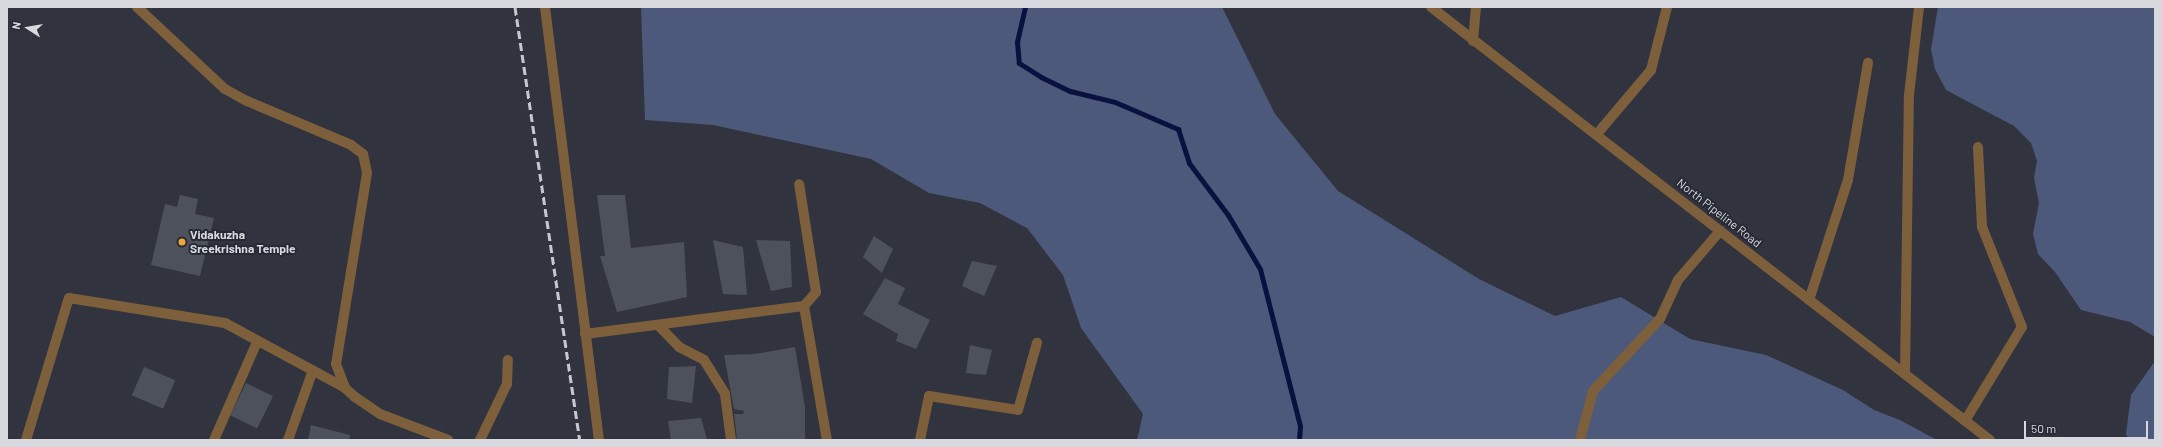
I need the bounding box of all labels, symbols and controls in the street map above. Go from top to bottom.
north arrow [8,8,48,48]
text: N [9,20,23,30]
street label: North Pipeline Road [1674,176,1764,250]
place label: Vidakuzha Sreekrishna Temple [190,228,296,256]
marker: Vidakuzha Sreekrishna Temple [177,237,187,247]
scale bar [2026,413,2150,439]
text: 50 m [2031,421,2056,435]

